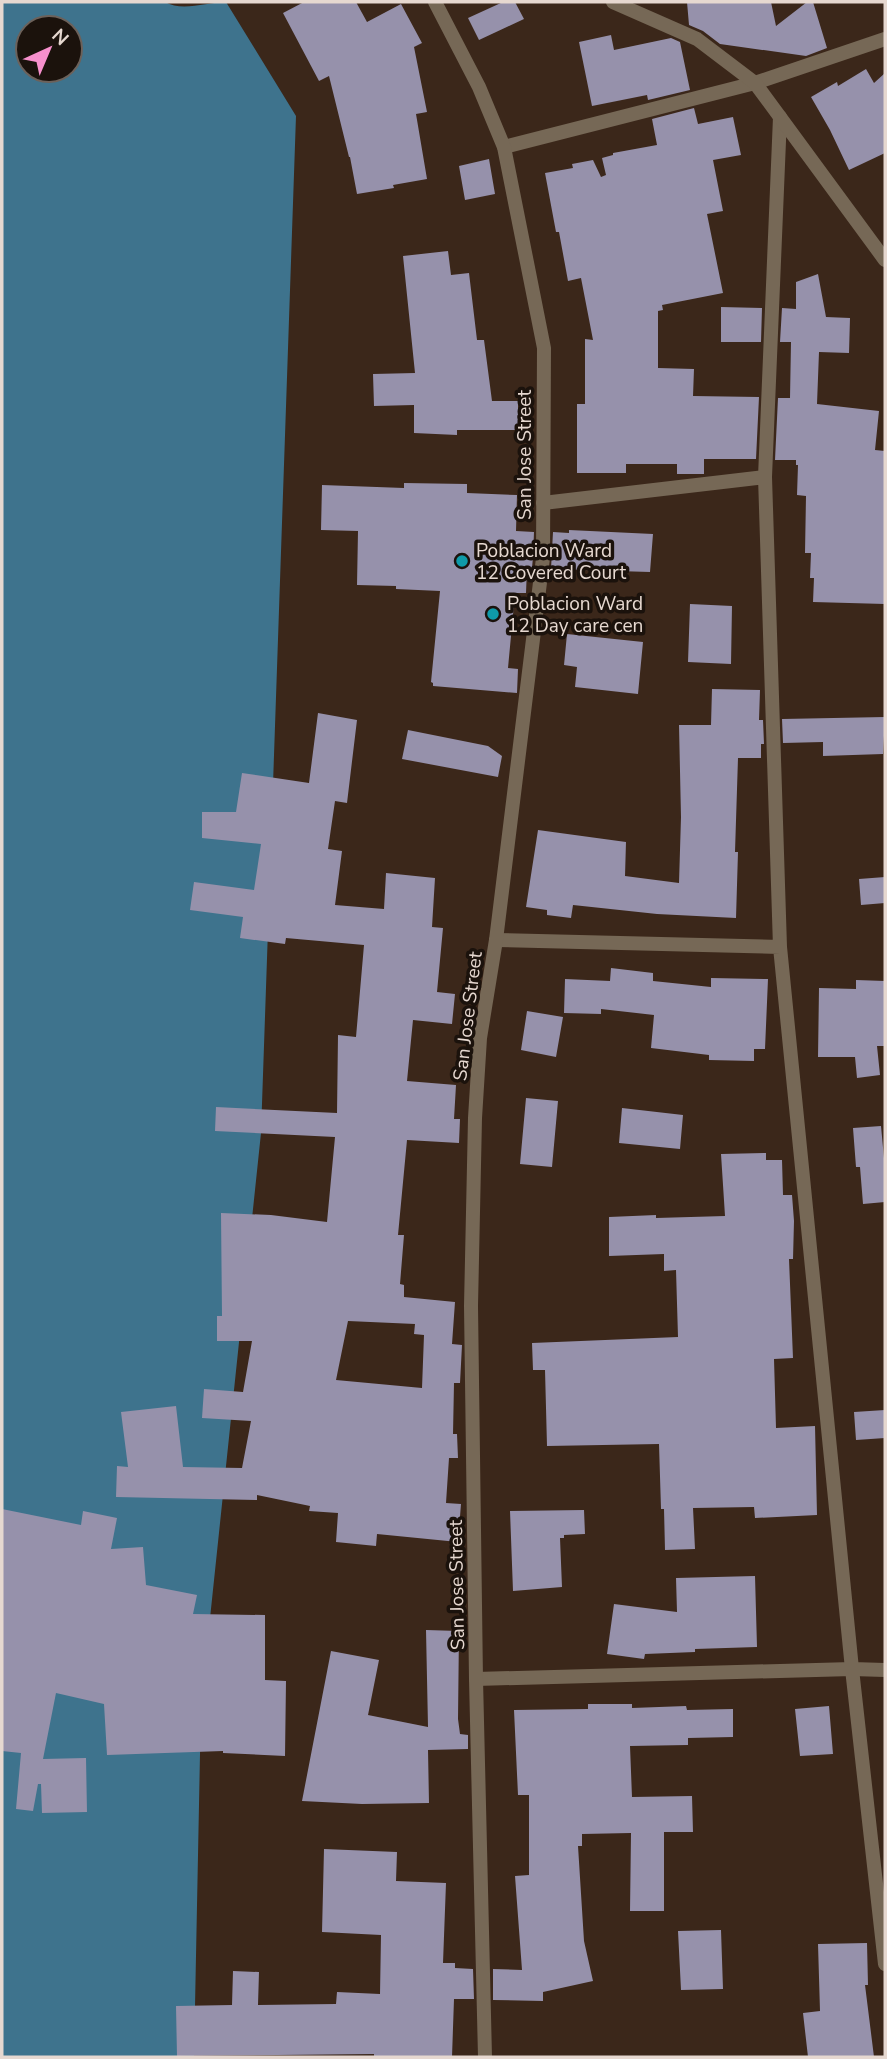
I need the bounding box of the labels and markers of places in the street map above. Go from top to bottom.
place label: Poblacion Ward 12 Covered Court [476,538,626,586]
marker: Poblacion Ward 12 Covered Court [454,553,470,569]
place label: Poblacion Ward 12 Day care cen [507,591,643,639]
marker: Poblacion Ward 12 Day care cen [485,606,501,622]

